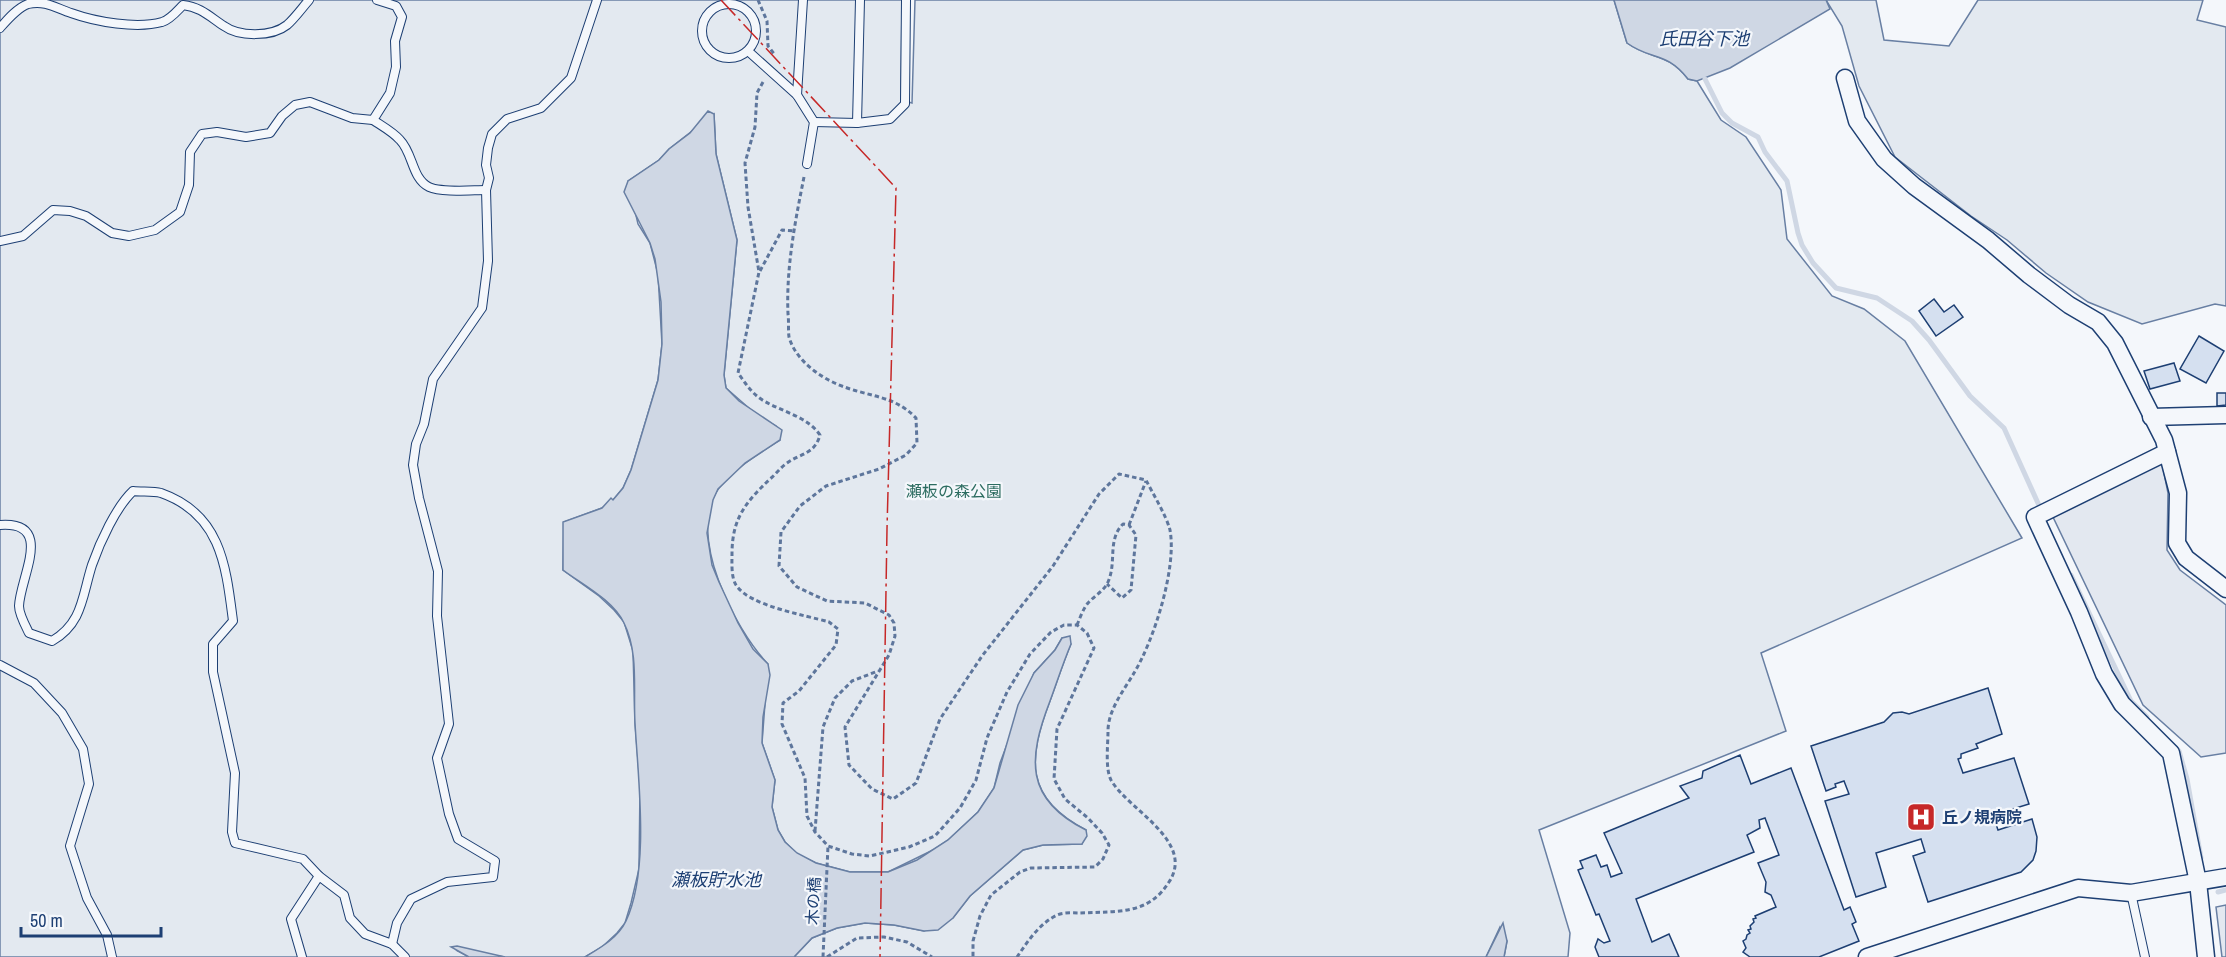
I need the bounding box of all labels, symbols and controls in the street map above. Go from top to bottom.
water label: 氏田谷下池 [1659,26,1751,51]
park label: 瀬板の森公園 [906,480,1002,502]
hospital icon: 丘ノ規病院 [1905,801,1937,833]
place label: 丘ノ規病院 [1942,806,2022,828]
water label: 瀬板貯水池 [671,867,763,892]
street label: 木の橋 [801,876,825,926]
scale bar [21,900,160,938]
text: 50 m [30,908,63,933]

